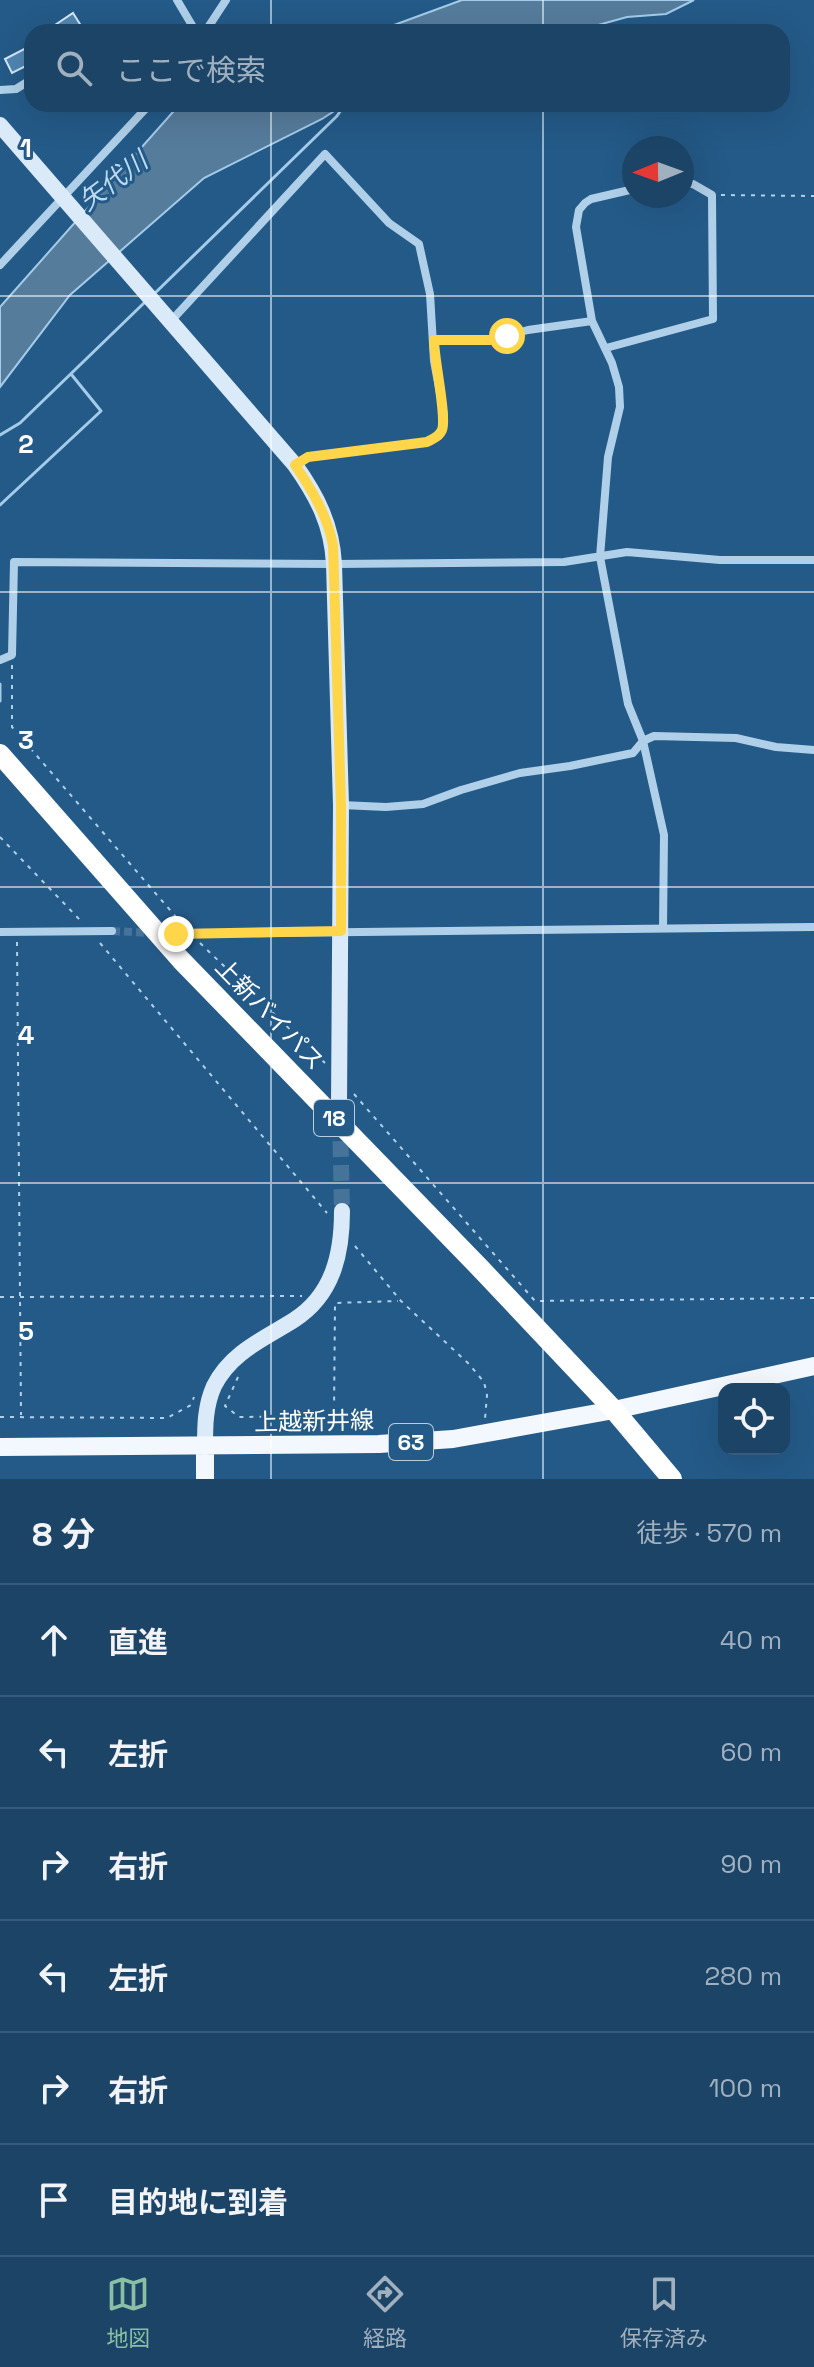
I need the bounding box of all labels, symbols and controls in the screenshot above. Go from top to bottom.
search box [24,24,790,112]
icon: search [52,46,96,90]
text: ここで検索 [116,51,266,90]
text: 1 [20,131,32,165]
north arrow [622,136,694,208]
water label: 矢代川 [72,142,157,218]
route start [489,318,525,354]
text: 2 [18,427,34,461]
text: 3 [18,723,34,757]
route end [158,916,194,952]
street label: 上新バイパス [209,952,331,1076]
text: 4 [18,1018,34,1052]
road number: 18 [314,1100,354,1136]
text: 5 [18,1314,34,1348]
map controls [718,1383,790,1455]
button: locate [718,1383,790,1455]
street label: 上越新井線 [254,1404,374,1438]
road number: 63 [389,1424,433,1460]
text: 8 分 [32,1513,95,1556]
text: 徒歩 · 570 m [636,1516,782,1550]
icon: ahead [32,1618,76,1662]
text: 直進 [108,1623,168,1662]
text: 40 m [720,1623,782,1657]
icon: left [32,1730,76,1774]
text: 左折 [108,1735,168,1774]
text: 60 m [720,1735,782,1769]
icon: right [32,1842,76,1886]
text: 右折 [108,1847,168,1886]
text: 90 m [720,1847,782,1881]
icon: left [32,1954,76,1998]
text: 左折 [108,1959,168,1998]
text: 280 m [704,1959,782,1993]
icon: right [32,2066,76,2110]
text: 右折 [108,2071,168,2110]
text: 100 m [709,2071,782,2105]
icon: arrive [32,2178,76,2222]
text: 目的地に到着 [108,2183,288,2222]
tab: 地図 [106,2272,150,2352]
tab: 経路 [363,2272,407,2352]
tab: 保存済み [620,2272,708,2352]

